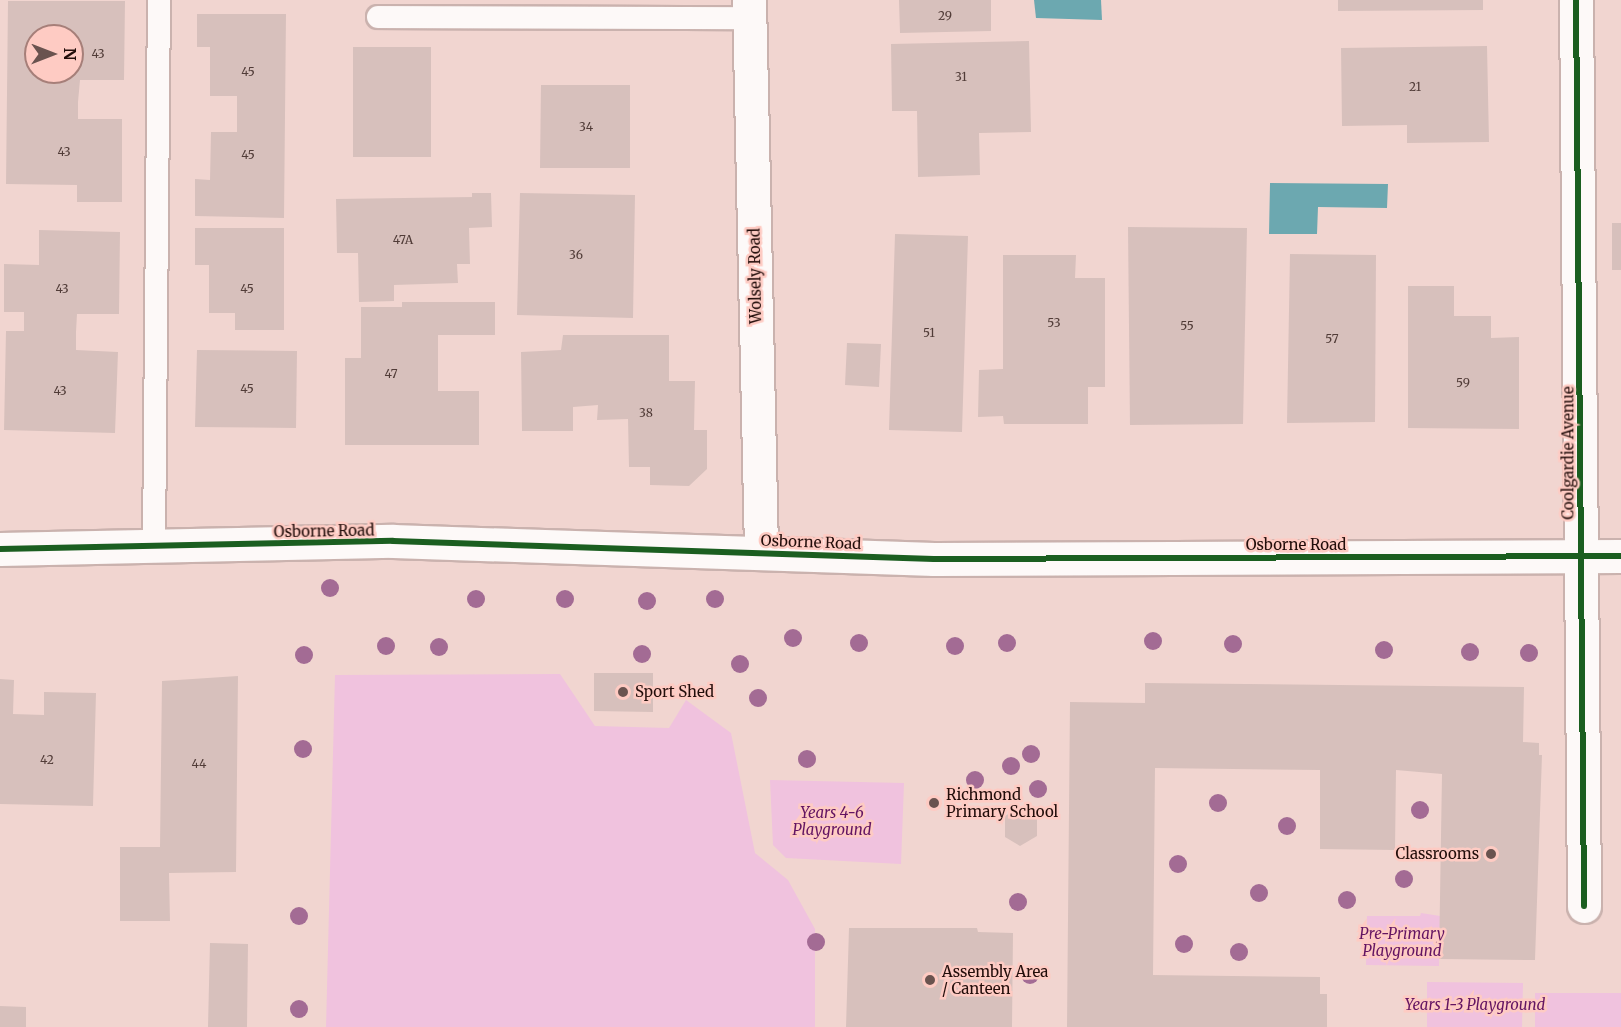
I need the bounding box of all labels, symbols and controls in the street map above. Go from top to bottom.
house number: 29 [938,9,952,23]
north arrow [24,24,84,84]
house number: 43 [91,47,105,61]
text: N [60,48,80,60]
house number: 45 [241,65,255,79]
house number: 31 [955,70,967,84]
house number: 21 [1409,80,1421,94]
house number: 34 [579,120,593,134]
house number: 43 [57,145,71,159]
house number: 45 [241,148,255,162]
street label: Wolsely Road [745,228,765,324]
house number: 47A [393,233,413,247]
house number: 36 [569,248,583,262]
house number: 43 [55,282,69,296]
house number: 45 [240,282,254,296]
house number: 53 [1047,316,1061,330]
house number: 55 [1180,319,1194,333]
house number: 51 [923,326,935,340]
house number: 57 [1325,332,1339,346]
house number: 47 [384,367,398,381]
house number: 59 [1456,376,1470,390]
house number: 45 [240,382,254,396]
house number: 43 [53,384,67,398]
street label: Coolgardie Avenue [1559,386,1577,520]
house number: 38 [639,406,653,420]
street label: Osborne Road [273,521,375,541]
street label: Osborne Road [760,531,862,553]
street label: Osborne Road [1246,536,1346,554]
place label: Sport Shed [635,683,714,701]
marker: Sport Shed [616,685,630,699]
house number: 42 [40,753,54,767]
house number: 44 [192,757,206,771]
place label: Richmond Primary School [946,785,1058,820]
marker: Richmond Primary School [927,796,941,810]
park label: Years 4-6 Playground [793,803,871,838]
place label: Classrooms [1395,845,1479,863]
marker: Classrooms [1484,847,1498,861]
park label: Pre-Primary Playground [1359,924,1445,959]
place label: Assembly Area / Canteen [942,962,1048,997]
marker: Assembly Area / Canteen [923,973,937,987]
park label: Years 1-3 Playground [1405,996,1545,1014]

